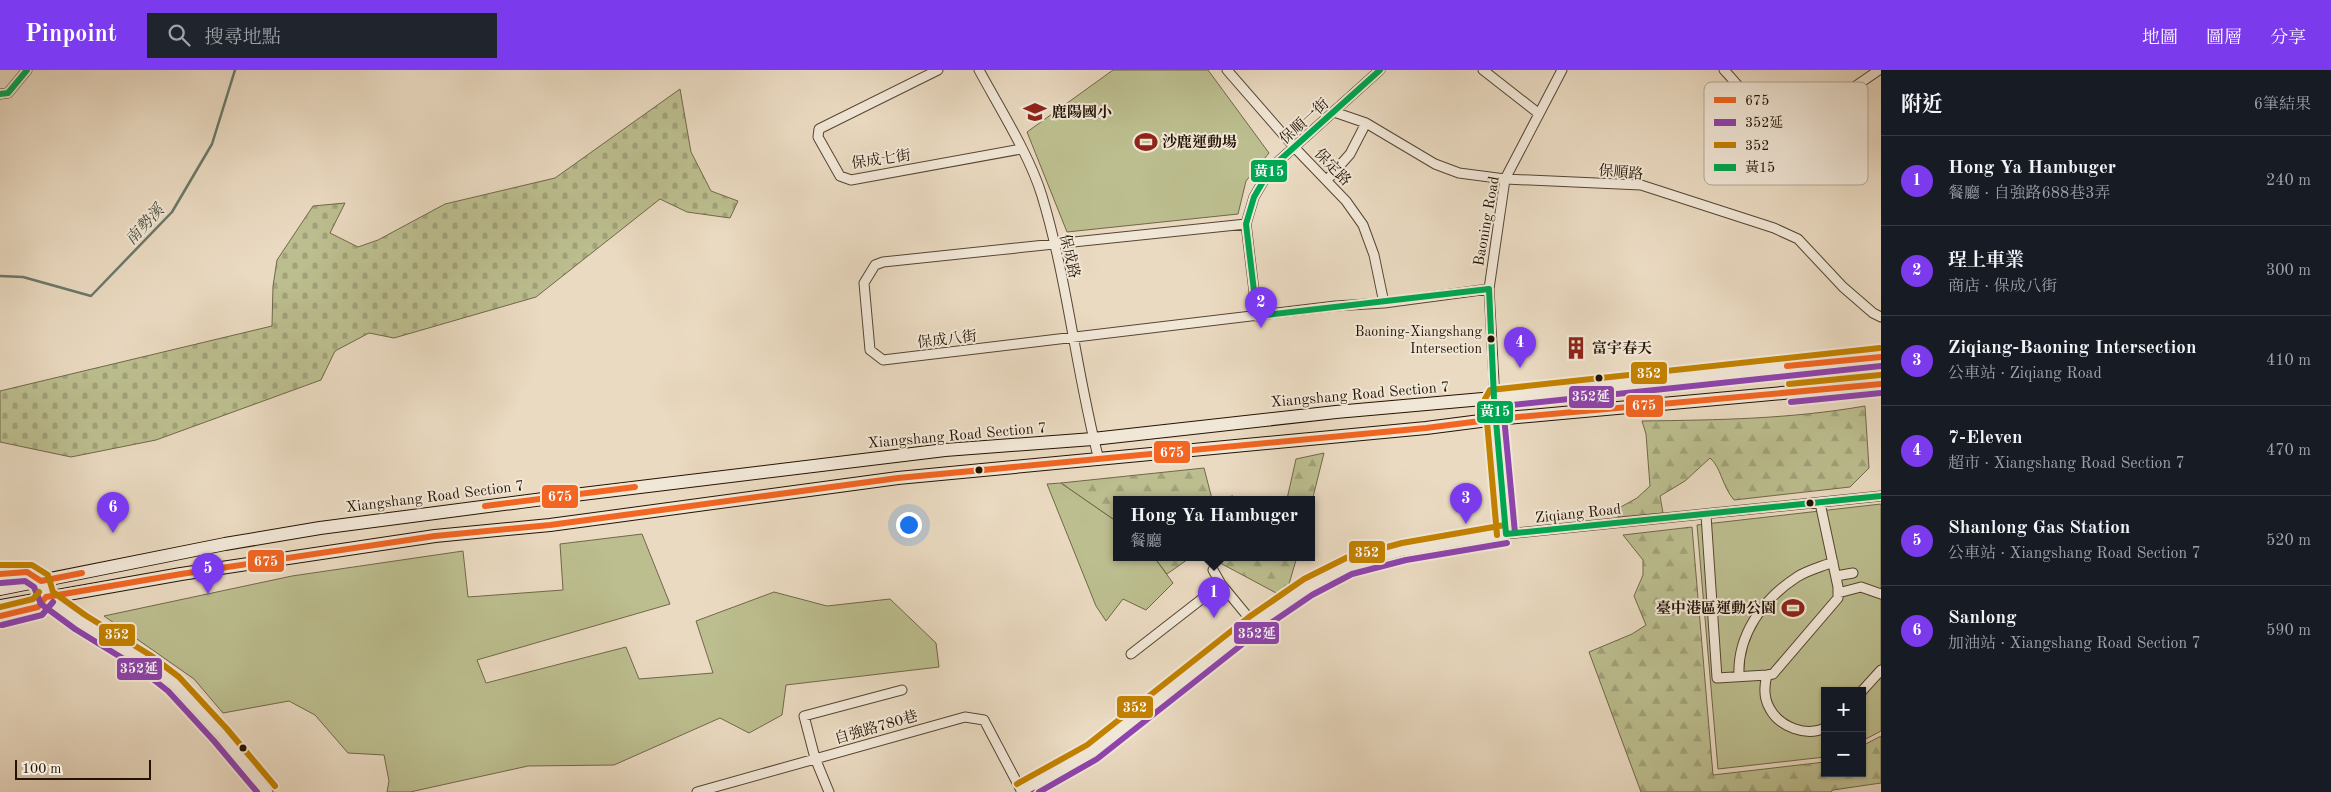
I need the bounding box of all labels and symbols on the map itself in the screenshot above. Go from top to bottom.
legend [1704,82,1868,185]
text: 675 [1745,94,1769,108]
street label: 保順一街 [1276,95,1332,148]
school or university icon: 鹿陽國小 [1022,99,1048,125]
place label: 鹿陽國小 [1052,104,1112,121]
text: 352延 [1745,115,1783,130]
sports icon: 沙鹿運動場 [1133,129,1159,155]
place label: 沙鹿運動場 [1162,133,1237,151]
text: 352 [1745,139,1769,153]
street label: 保定路 [1311,145,1354,189]
street label: 保成七街 [850,147,912,172]
line badge: 黃15 [1250,159,1288,183]
text: 黃15 [1745,160,1775,175]
street label: 保順路 [1598,162,1644,183]
text: 黃15 [1254,163,1284,179]
street label: Baoning Road [1472,175,1503,267]
water label: 南勢溪 [122,200,169,248]
street label: 保成路 [1056,232,1083,280]
pin: 2 [1245,287,1277,328]
place label: Baoning-Xiangshang Intersection [1355,325,1482,356]
street label: 保成八街 [916,327,978,352]
pin: 4 [1504,327,1536,368]
marker: Baoning-Xiangshang Intersection [1486,334,1496,344]
building icon: 富宇春天 [1563,335,1589,361]
place label: 富宇春天 [1592,339,1652,357]
line badge: 352 [1630,361,1668,385]
text: 352 [1637,367,1661,381]
unlabelled marker [1594,373,1604,383]
street label: Xiangshang Road Section 7 [1270,380,1450,411]
line badge: 352延 [1568,385,1615,409]
text: 352延 [1572,389,1610,404]
line badge: 675 [1625,394,1664,418]
text: 675 [1632,399,1656,413]
line badge: 黃15 [1476,400,1514,424]
text: 黃15 [1480,403,1510,419]
street label: Xiangshang Road Section 7 [867,421,1047,452]
line badge: 675 [1153,440,1191,464]
text: 675 [1160,446,1184,460]
unlabelled marker [974,465,984,475]
street label: Xiangshang Road Section 7 [345,479,525,516]
pin: 3 [1450,483,1482,524]
line badge: 675 [541,484,579,509]
text: 675 [548,490,572,504]
pin: 6 [97,492,129,533]
unlabelled marker [1805,498,1815,508]
street label: Ziqiang Road [1534,502,1622,526]
your location [896,512,922,538]
line badge: 352 [1348,540,1386,564]
text: 352 [1355,546,1379,560]
line badge: 675 [247,549,285,573]
pin: 5 [192,553,224,594]
text: 675 [254,555,278,569]
pin: 1 [1198,577,1230,618]
sports icon: 臺中港區運動公園 [1780,595,1806,621]
place label: 臺中港區運動公園 [1656,599,1776,617]
line badge: 352延 [1233,621,1280,645]
line badge: 352 [98,623,136,647]
text: 352延 [1238,626,1276,641]
text: 352 [105,628,129,642]
line badge: 352延 [116,657,163,681]
text: 352延 [120,661,158,676]
line badge: 352 [1116,695,1154,719]
text: 352 [1123,701,1147,715]
street label: 自強路780巷 [832,707,920,748]
unlabelled marker [238,743,248,753]
scale bar [15,757,151,780]

